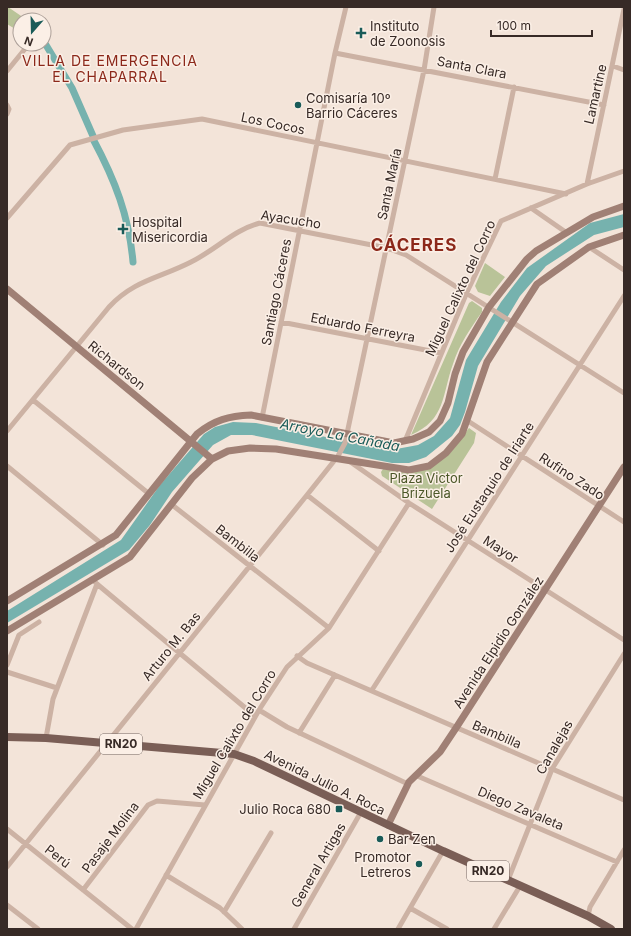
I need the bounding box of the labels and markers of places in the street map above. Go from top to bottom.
place label: Instituto de Zoonosis [370,18,445,49]
marker: Instituto de Zoonosis [355,27,367,39]
place label: Comisaría 10º Barrio Cáceres [306,90,398,121]
marker: Comisaría 10º Barrio Cáceres [293,100,303,110]
place label: Hospital Misericordia [132,214,208,245]
marker: Hospital Misericordia [117,223,129,235]
place label: Julio Roca 680 [239,801,331,817]
marker: Julio Roca 680 [334,804,344,814]
place label: Bar Zen [388,831,436,847]
marker: Bar Zen [375,834,385,844]
place label: Promotor Letreros [354,849,411,880]
marker: Promotor Letreros [414,859,424,869]

